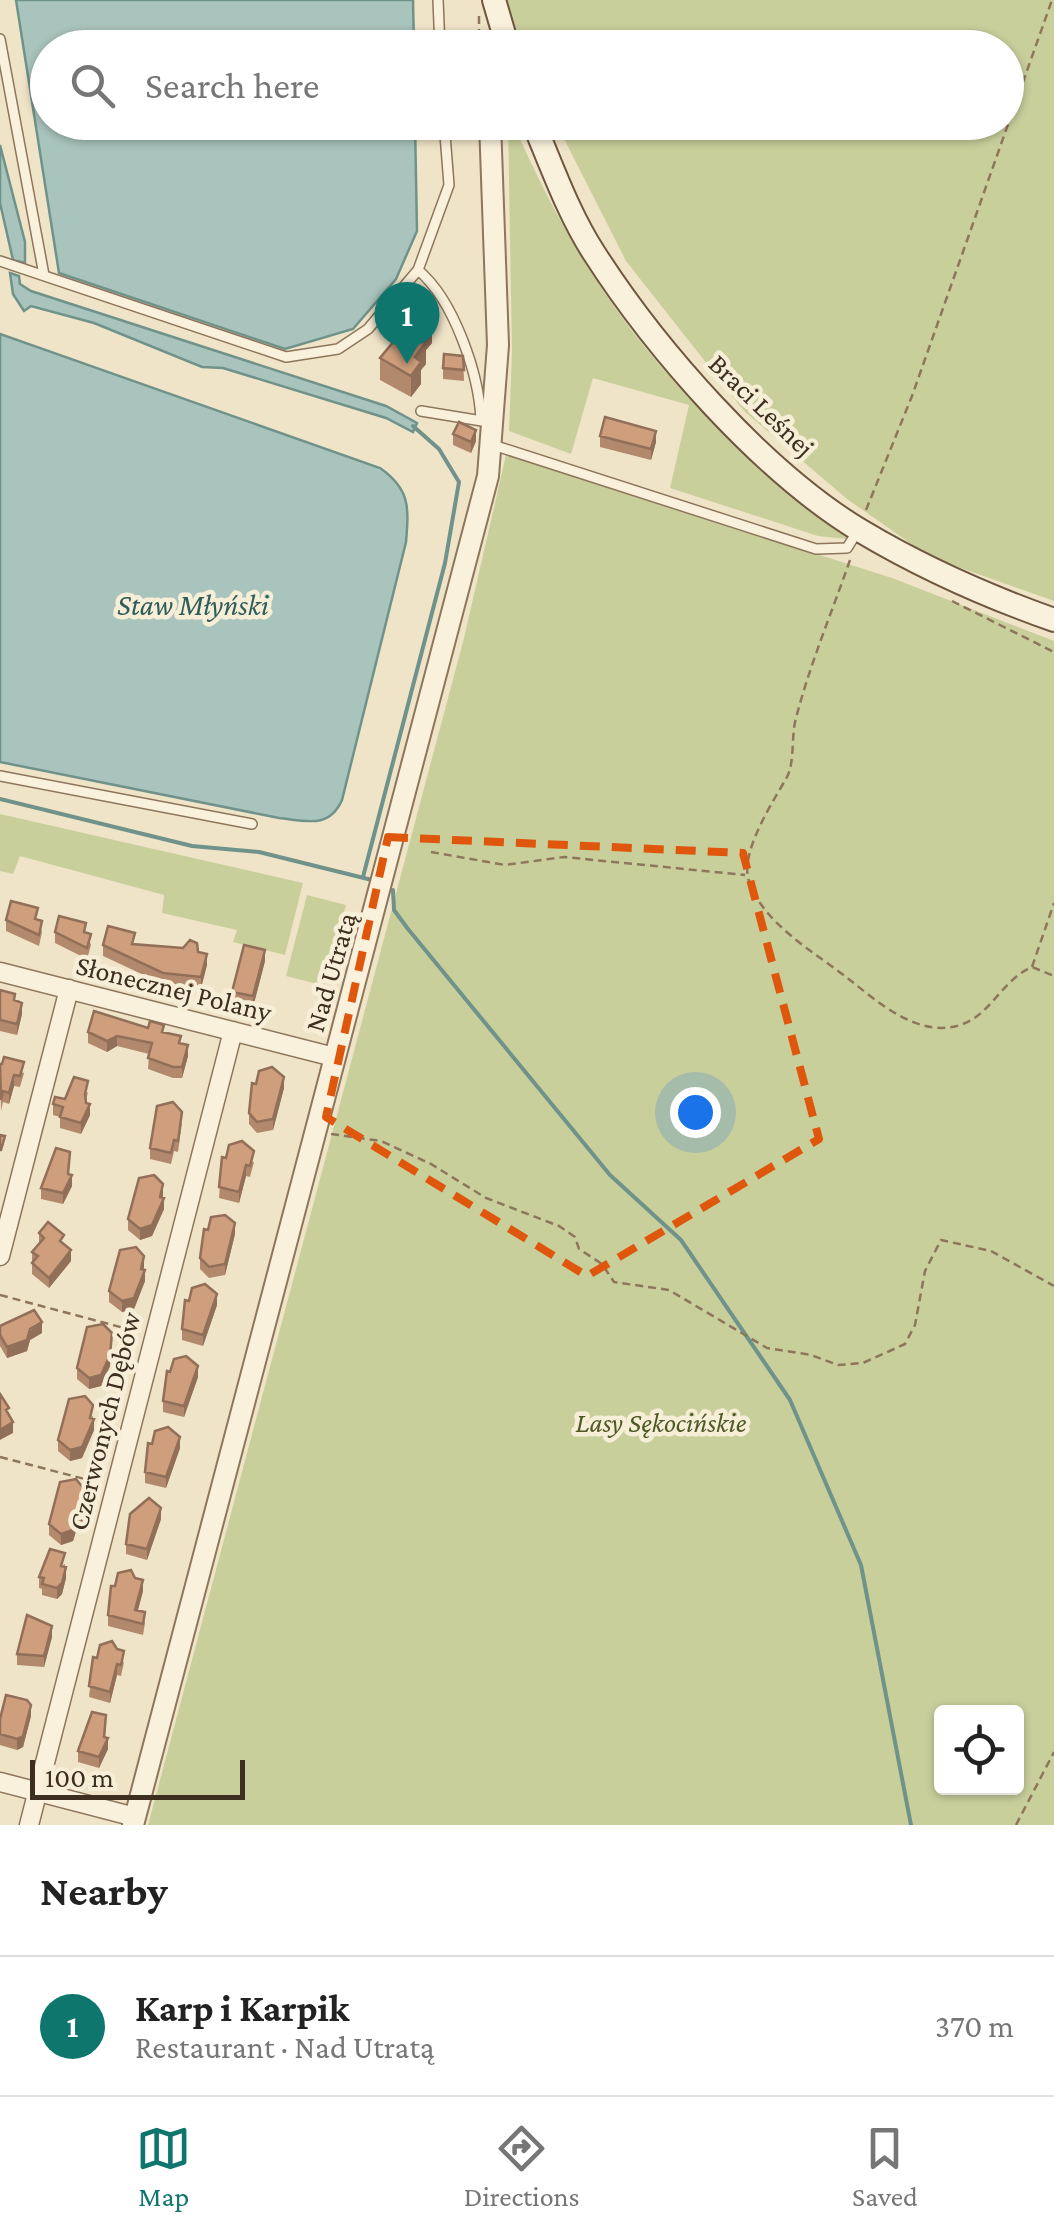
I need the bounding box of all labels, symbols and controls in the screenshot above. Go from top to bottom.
search box [30,30,1024,140]
icon: search [65,58,120,113]
text: Search here [145,64,319,106]
pin: 1 [374,282,440,364]
street label: Braci Leśnej [703,348,820,463]
water label: Staw Młyński [117,588,270,622]
street label: Nad Utratą [299,908,363,1035]
street label: Słonecznej Polany [73,949,276,1028]
your location [670,1087,721,1138]
street label: Czerwonych Dębów [62,1308,147,1534]
park label: Lasy Sękocińskie [576,1407,747,1438]
map controls [934,1705,1024,1795]
button: locate [934,1705,1024,1795]
scale bar [30,1755,245,1800]
text: 100 m [45,1762,114,1793]
text: Nearby [40,1867,168,1914]
text: Karp i Karpik [135,1987,349,2029]
text: 1 [67,2008,78,2044]
text: 370 m [935,2008,1014,2044]
text: Restaurant · Nad Utratą [135,2029,435,2065]
tab: Map [136,2121,191,2212]
tab: Directions [464,2121,580,2212]
tab: Saved [852,2121,918,2212]

